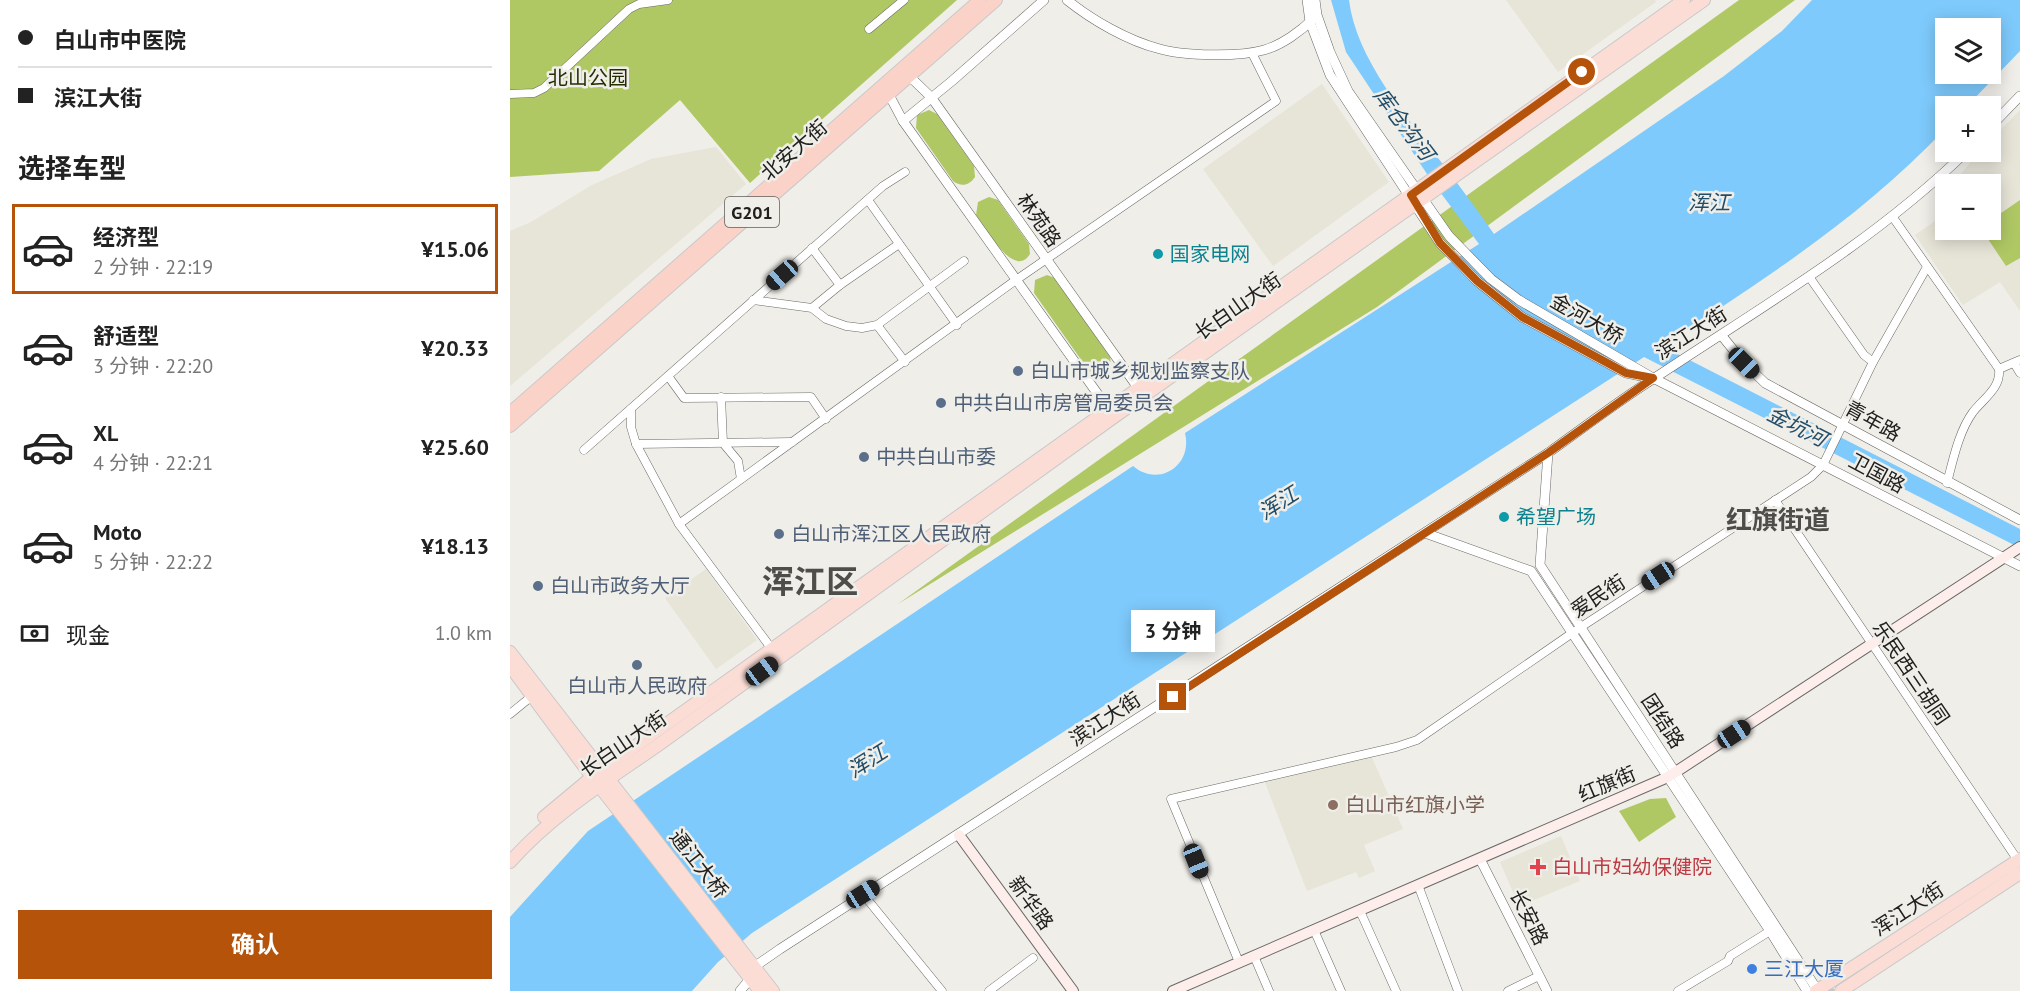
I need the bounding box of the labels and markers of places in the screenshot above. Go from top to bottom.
place label: 国家电网 [1170,241,1250,267]
marker: 国家电网 [1151,247,1165,261]
place label: 白山市城乡规划监察支队 [1030,358,1250,384]
marker: 白山市城乡规划监察支队 [1011,364,1025,378]
place label: 中共白山市房管局委员会 [953,390,1173,416]
marker: 中共白山市房管局委员会 [934,396,948,410]
place label: 中共白山市委 [876,444,996,470]
marker: 中共白山市委 [857,450,871,464]
place label: 希望广场 [1516,504,1596,530]
marker: 希望广场 [1497,510,1511,524]
place label: 白山市浑江区人民政府 [791,521,991,547]
marker: 白山市浑江区人民政府 [772,527,786,541]
place label: 白山市政务大厅 [550,573,690,599]
marker: 白山市政务大厅 [531,579,545,593]
marker: 白山市人民政府 [630,658,644,672]
place label: 白山市人民政府 [567,673,707,699]
place label: 白山市红旗小学 [1345,792,1485,818]
marker: 白山市红旗小学 [1326,798,1340,812]
place label: 白山市妇幼保健院 [1552,854,1712,880]
marker: 白山市妇幼保健院 [1529,858,1547,876]
place label: 三江大厦 [1764,956,1844,982]
marker: 三江大厦 [1745,962,1759,976]

